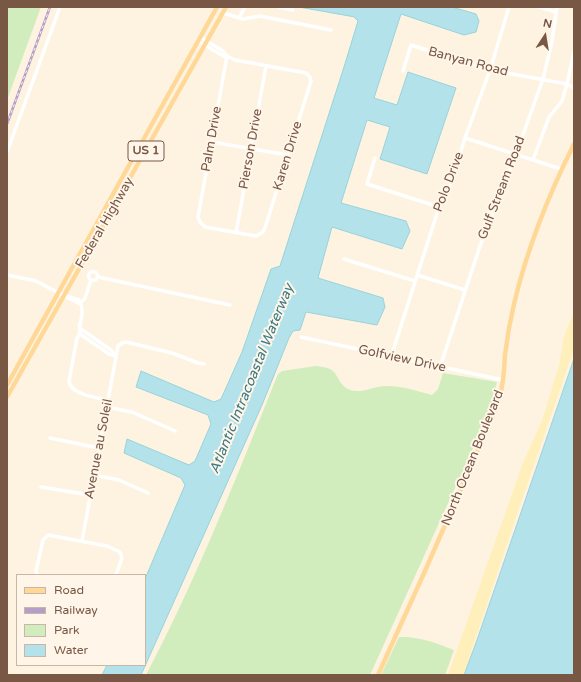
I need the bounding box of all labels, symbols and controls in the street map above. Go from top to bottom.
north arrow [525,16,565,56]
text: N [542,16,553,31]
street label: Banyan Road [426,44,510,80]
street label: Palm Drive [199,105,225,173]
street label: Pierson Drive [236,107,266,191]
street label: Karen Drive [270,120,306,192]
street label: Gulf Stream Road [475,134,529,242]
road number: US 1 [128,141,164,161]
street label: Polo Drive [430,150,468,214]
street label: Federal Highway [73,175,137,271]
water label: Atlantic Intracoastal Waterway [206,282,298,476]
street label: Golfview Drive [357,342,447,376]
street label: North Ocean Boulevard [439,388,507,528]
street label: Avenue au Soleil [82,398,116,500]
legend [16,574,146,666]
text: Road [54,583,84,597]
text: Railway [54,603,98,617]
text: Park [54,623,80,637]
text: Water [54,643,88,657]

